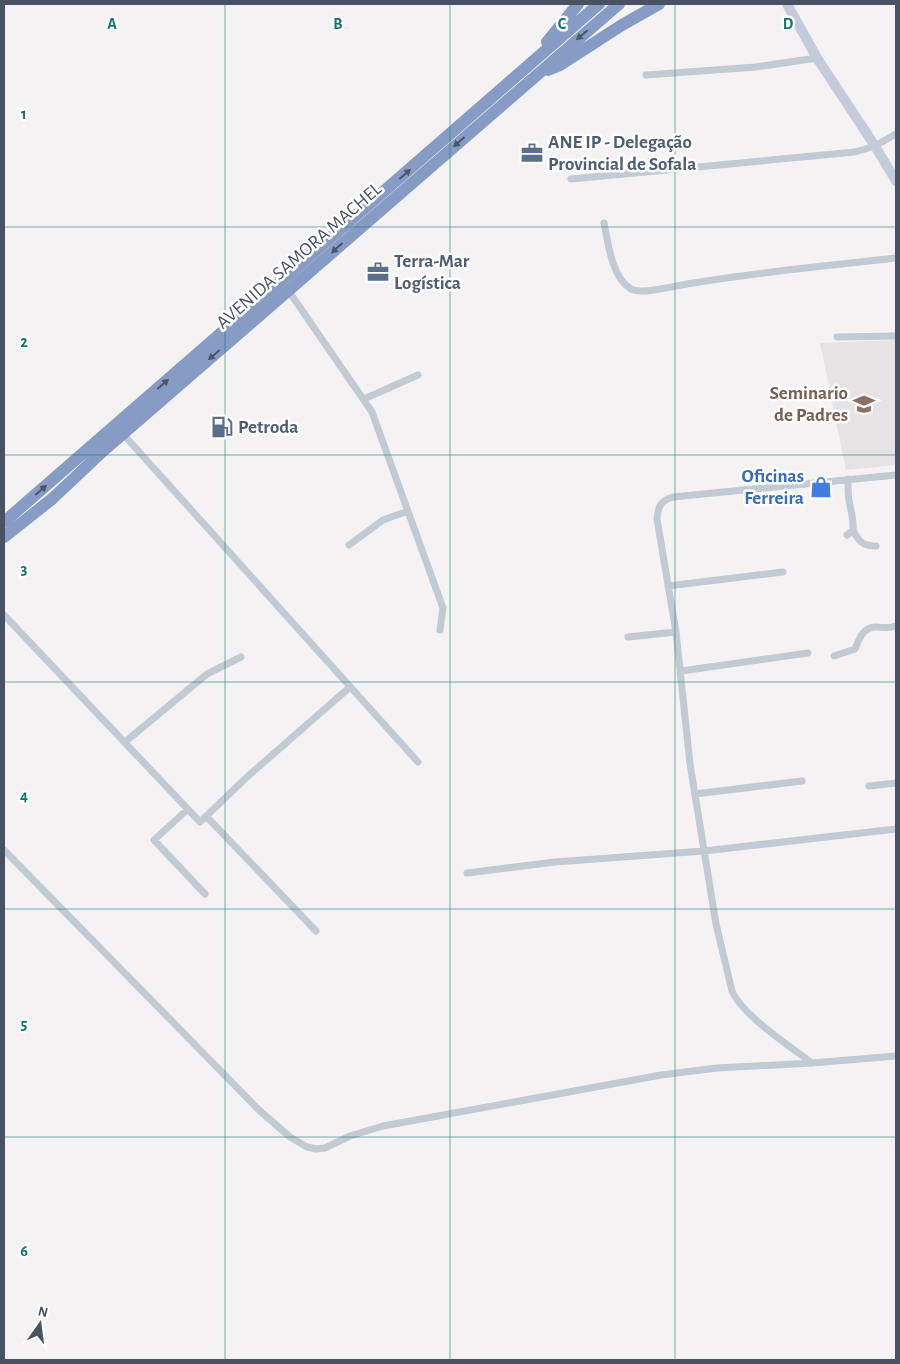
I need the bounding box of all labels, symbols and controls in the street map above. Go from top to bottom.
text: A [107,16,117,32]
text: B [333,16,343,32]
text: C [558,16,567,32]
text: D [783,16,794,32]
one-way arrow [575,30,588,41]
text: 1 [21,106,27,122]
place label: ANE IP - Delegação Provincial de Sofala [548,133,696,174]
one-way arrow [453,136,466,147]
office icon: ANE IP - Delegação Provincial de Sofala [519,140,545,166]
one-way arrow [398,168,410,180]
street label: AVENIDA SAMORA MACHEL [213,179,385,333]
one-way arrow [330,243,343,254]
place label: Terra-Mar Logística [394,252,470,293]
office icon: Terra-Mar Logística [365,259,391,285]
text: 2 [20,334,28,350]
one-way arrow [208,349,220,360]
one-way arrow [157,378,169,390]
place label: Seminario de Padres [770,384,848,425]
school or university icon: Seminario de Padres [851,391,877,417]
fuel station icon: Petroda [209,414,235,440]
place label: Petroda [238,418,298,437]
place label: Oficinas Ferreira [742,467,804,508]
shop icon: Oficinas Ferreira [808,474,834,500]
one-way arrow [34,485,47,496]
text: 3 [21,561,28,577]
text: 4 [20,788,28,804]
text: 5 [21,1016,28,1032]
text: 6 [20,1243,28,1259]
north arrow [15,1299,65,1349]
text: N [36,1304,49,1320]

